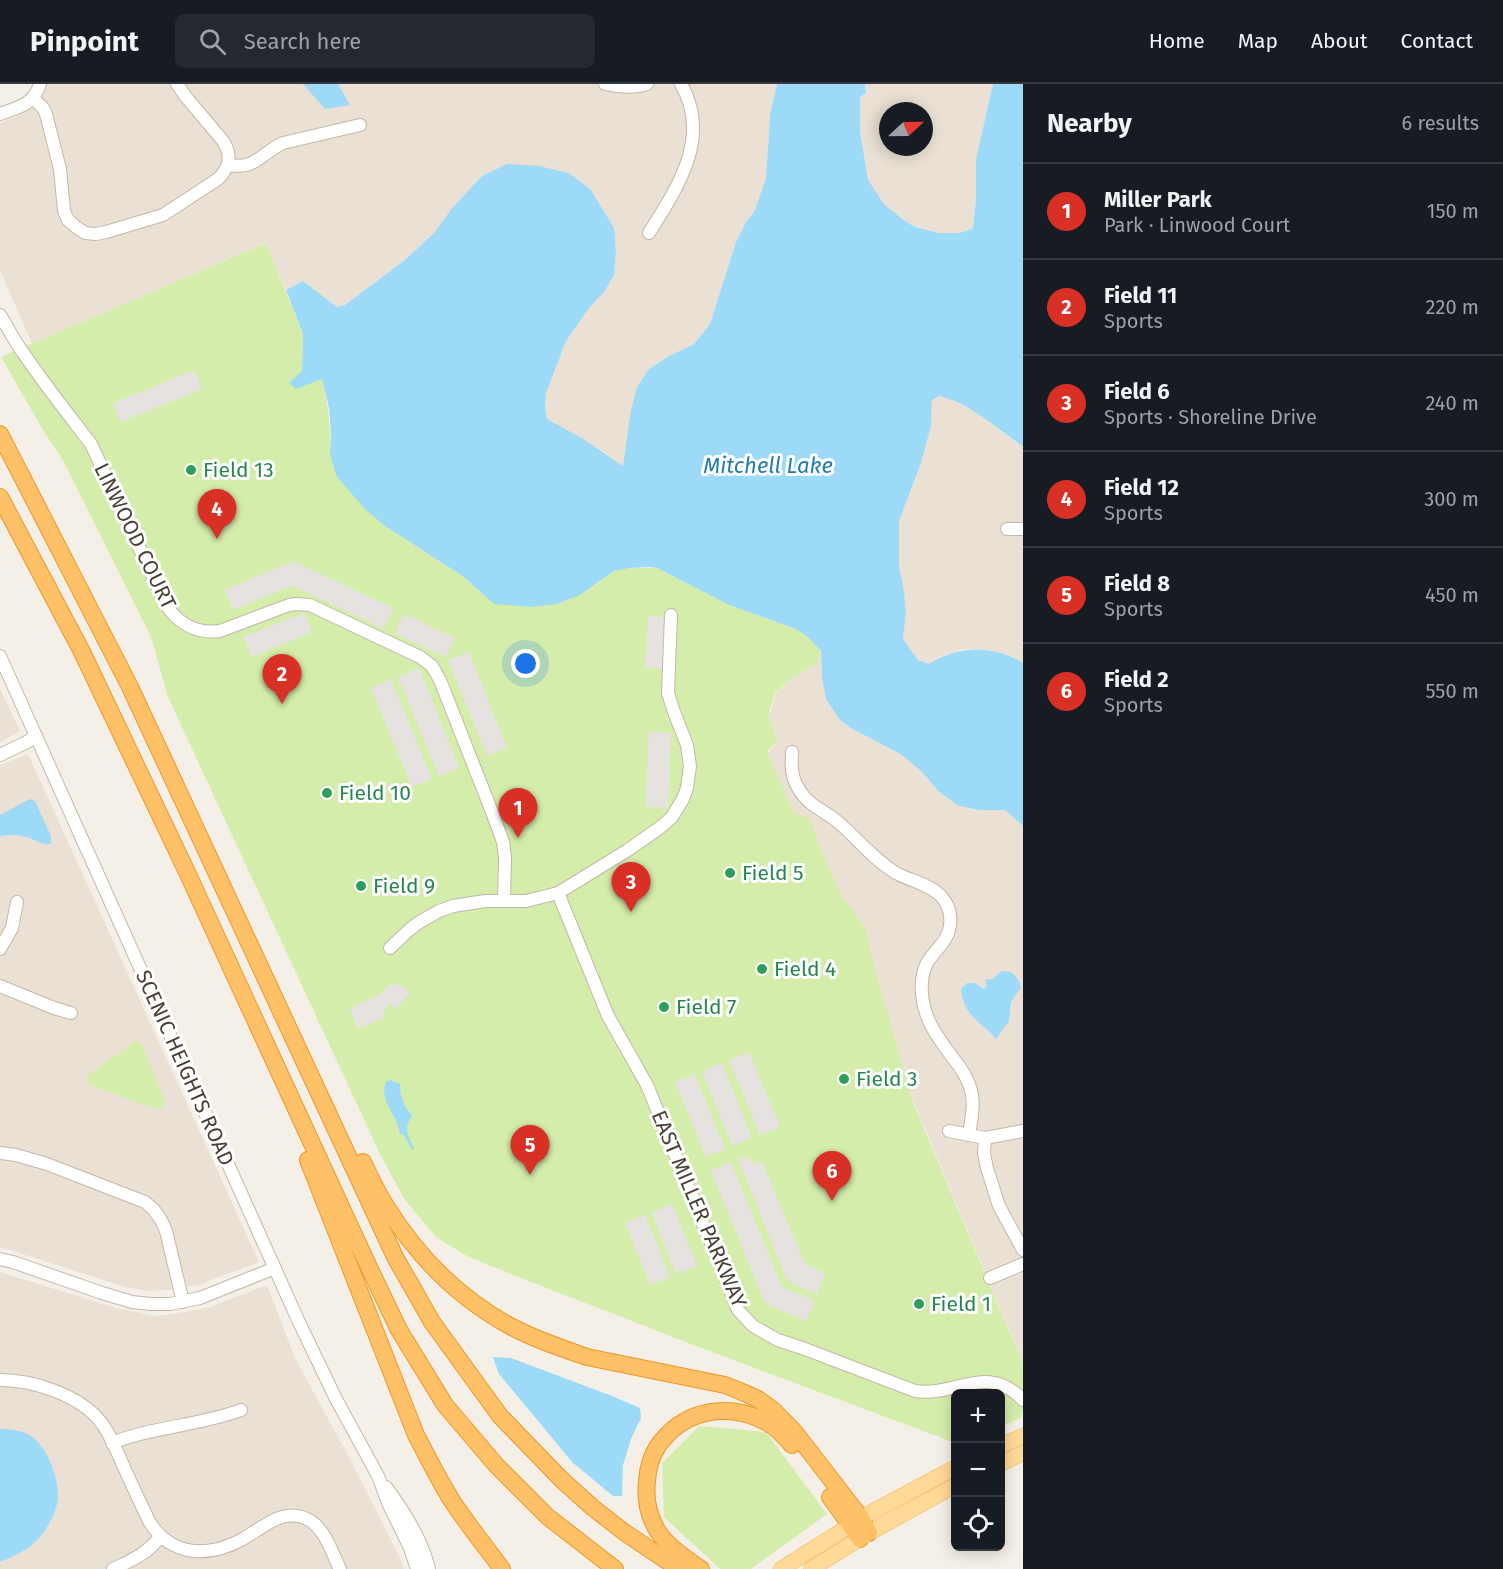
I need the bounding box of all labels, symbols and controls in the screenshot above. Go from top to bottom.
search box [175,14,595,68]
text: Pinpoint [30,25,139,58]
icon: search [196,25,229,58]
text: Search here [244,28,361,55]
text: Home [1149,28,1205,54]
text: Map [1238,28,1278,54]
text: About [1311,28,1368,54]
text: Contact [1401,28,1473,54]
north arrow [879,102,933,156]
text: Nearby [1047,108,1132,139]
text: 6 results [1402,111,1479,135]
text: Miller Park [1104,186,1212,213]
text: 1 [1062,199,1071,223]
text: 150 m [1427,199,1479,223]
text: Park · Linwood Court [1104,213,1290,237]
text: Field 11 [1104,282,1177,309]
text: 2 [1061,295,1072,319]
text: 220 m [1426,295,1479,319]
text: Sports [1104,309,1163,333]
text: Field 6 [1104,378,1170,405]
text: 3 [1061,391,1072,415]
text: 240 m [1425,391,1479,415]
text: Sports · Shoreline Drive [1104,405,1317,429]
water label: Mitchell Lake [703,452,833,479]
place label: Field 13 [203,457,274,483]
street label: LINWOOD COURT [88,459,182,613]
marker: Field 13 [184,463,198,477]
text: Field 12 [1104,474,1179,501]
text: 4 [1061,487,1072,511]
text: 300 m [1424,487,1479,511]
pin: 4 [198,490,236,539]
text: Sports [1104,501,1163,525]
text: Field 8 [1104,570,1170,597]
text: 5 [1061,583,1072,607]
text: 450 m [1425,583,1479,607]
text: Sports [1104,597,1163,621]
your location [511,649,540,678]
pin: 2 [262,654,302,704]
text: Field 2 [1104,666,1169,693]
text: 6 [1061,679,1072,703]
text: 550 m [1425,679,1479,703]
text: Sports [1104,693,1163,717]
place label: Field 10 [339,780,411,806]
marker: Field 10 [320,786,334,800]
pin: 1 [498,788,538,838]
place label: Field 5 [742,860,804,886]
pin: 3 [612,862,650,912]
marker: Field 5 [723,866,737,880]
place label: Field 9 [373,873,435,899]
marker: Field 9 [354,879,368,893]
place label: Field 4 [774,956,836,982]
marker: Field 4 [755,962,769,976]
street label: SCENIC HEIGHTS ROAD [130,966,240,1170]
place label: Field 7 [676,994,736,1020]
marker: Field 7 [657,1000,671,1014]
place label: Field 3 [856,1066,918,1092]
marker: Field 3 [837,1072,851,1086]
street label: EAST MILLER PARKWAY [646,1107,752,1312]
pin: 5 [510,1126,550,1175]
pin: 6 [812,1152,852,1201]
place label: Field 1 [931,1291,991,1317]
marker: Field 1 [912,1297,926,1311]
map controls [951,1389,1005,1551]
button: + [951,1389,1005,1443]
button: − [951,1443,1005,1497]
button: locate [951,1497,1005,1551]

